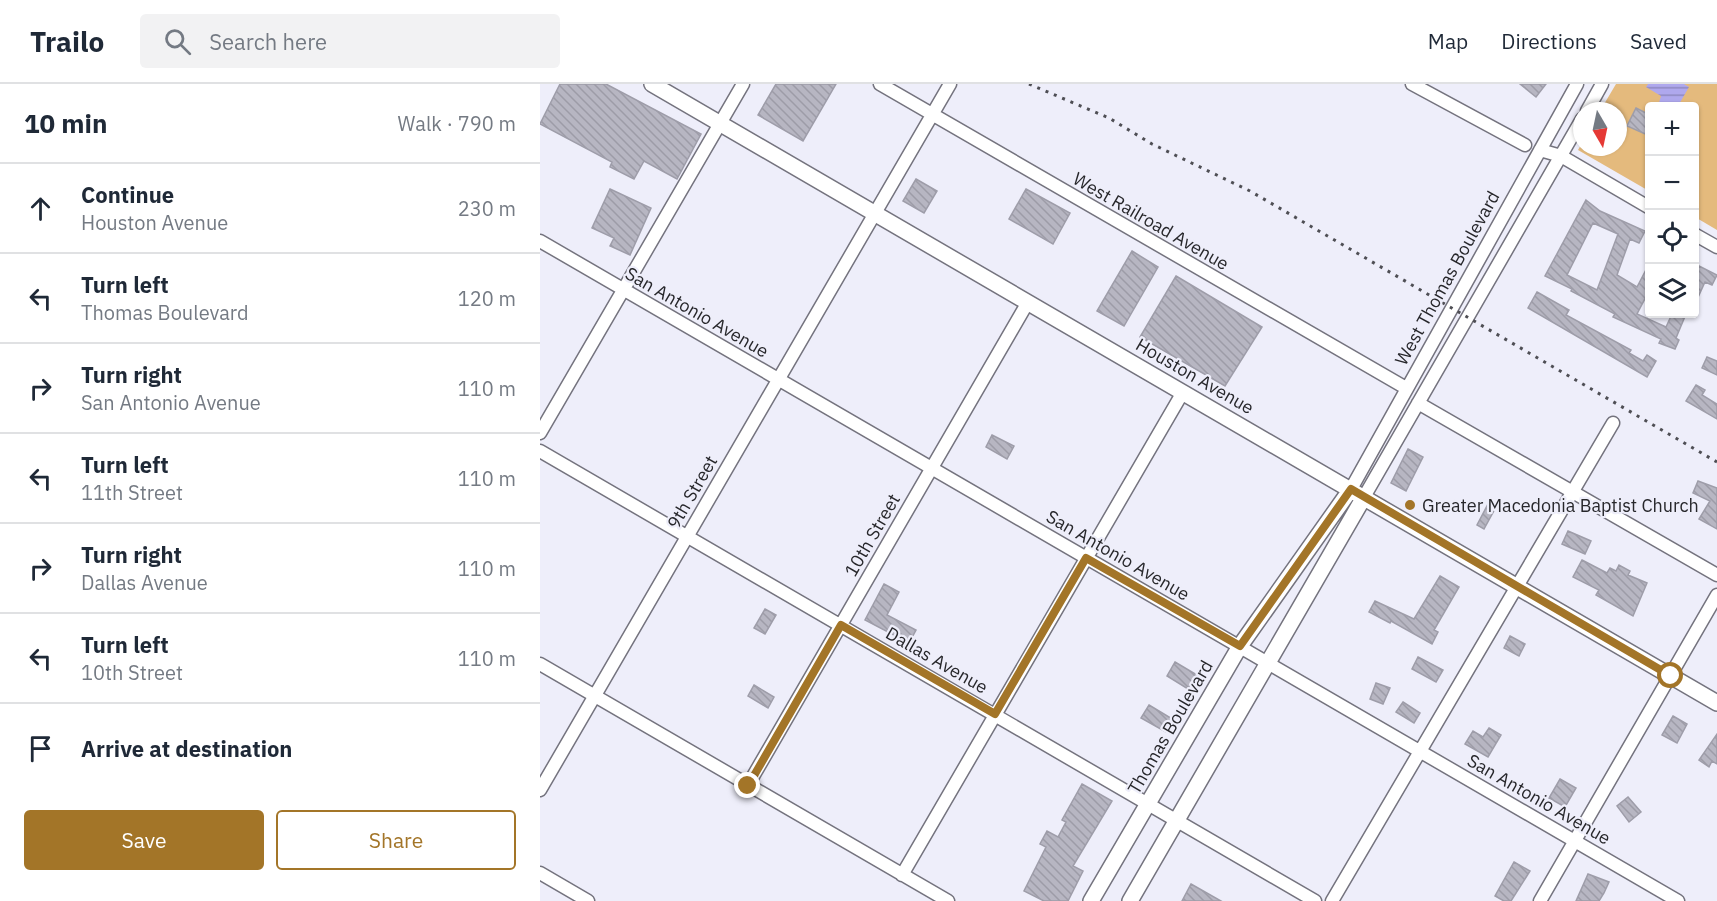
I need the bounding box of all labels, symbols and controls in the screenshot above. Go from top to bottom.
search box [140,14,560,68]
text: Trailo [30,23,104,60]
icon: search [161,25,194,58]
text: Search here [209,27,327,56]
text: Map [1428,27,1468,55]
text: Directions [1501,27,1597,55]
text: Saved [1630,27,1687,55]
north arrow [1573,102,1627,156]
map controls [1645,102,1699,318]
button: + [1645,102,1699,156]
text: 10 min [24,106,108,140]
text: Walk · 790 m [398,110,516,137]
button: − [1645,156,1699,210]
street label: West Railroad Avenue [1069,167,1233,275]
text: Continue [81,180,174,209]
street label: West Thomas Boulevard [1389,187,1505,369]
icon: ahead [24,192,57,225]
text: 230 m [458,195,516,222]
text: Houston Avenue [81,209,228,236]
button: locate [1645,210,1699,264]
street label: San Antonio Avenue [621,262,773,362]
button: layers [1645,264,1699,318]
text: Turn left [81,270,169,299]
icon: left [24,282,57,315]
text: 120 m [458,285,516,312]
text: Thomas Boulevard [81,299,249,326]
street label: Houston Avenue [1132,333,1258,419]
text: Turn right [81,360,182,389]
icon: right [24,372,57,405]
text: 110 m [458,375,516,402]
text: San Antonio Avenue [81,389,261,416]
text: Turn left [81,450,169,479]
street label: 9th Street [662,451,722,533]
icon: left [24,462,57,495]
text: 110 m [458,465,516,492]
text: 11th Street [81,479,183,506]
street label: 10th Street [839,490,905,580]
place label: Greater Macedonia Baptist Church [1422,494,1699,517]
marker: Greater Macedonia Baptist Church [1403,498,1417,512]
street label: San Antonio Avenue [1042,505,1194,605]
text: Turn right [81,540,182,569]
icon: right [24,552,57,585]
text: 110 m [458,555,516,582]
text: Dallas Avenue [81,569,208,596]
street label: Dallas Avenue [882,622,992,699]
text: Turn left [81,630,169,659]
icon: left [24,642,57,675]
text: 110 m [458,645,516,672]
street label: Thomas Boulevard [1122,656,1218,798]
text: 10th Street [81,659,183,686]
route start [1657,662,1683,688]
icon: arrive [24,732,57,765]
text: Arrive at destination [81,734,292,763]
street label: San Antonio Avenue [1463,749,1615,849]
route end [734,772,760,798]
button: Save [24,810,264,870]
button: Share [276,810,516,870]

